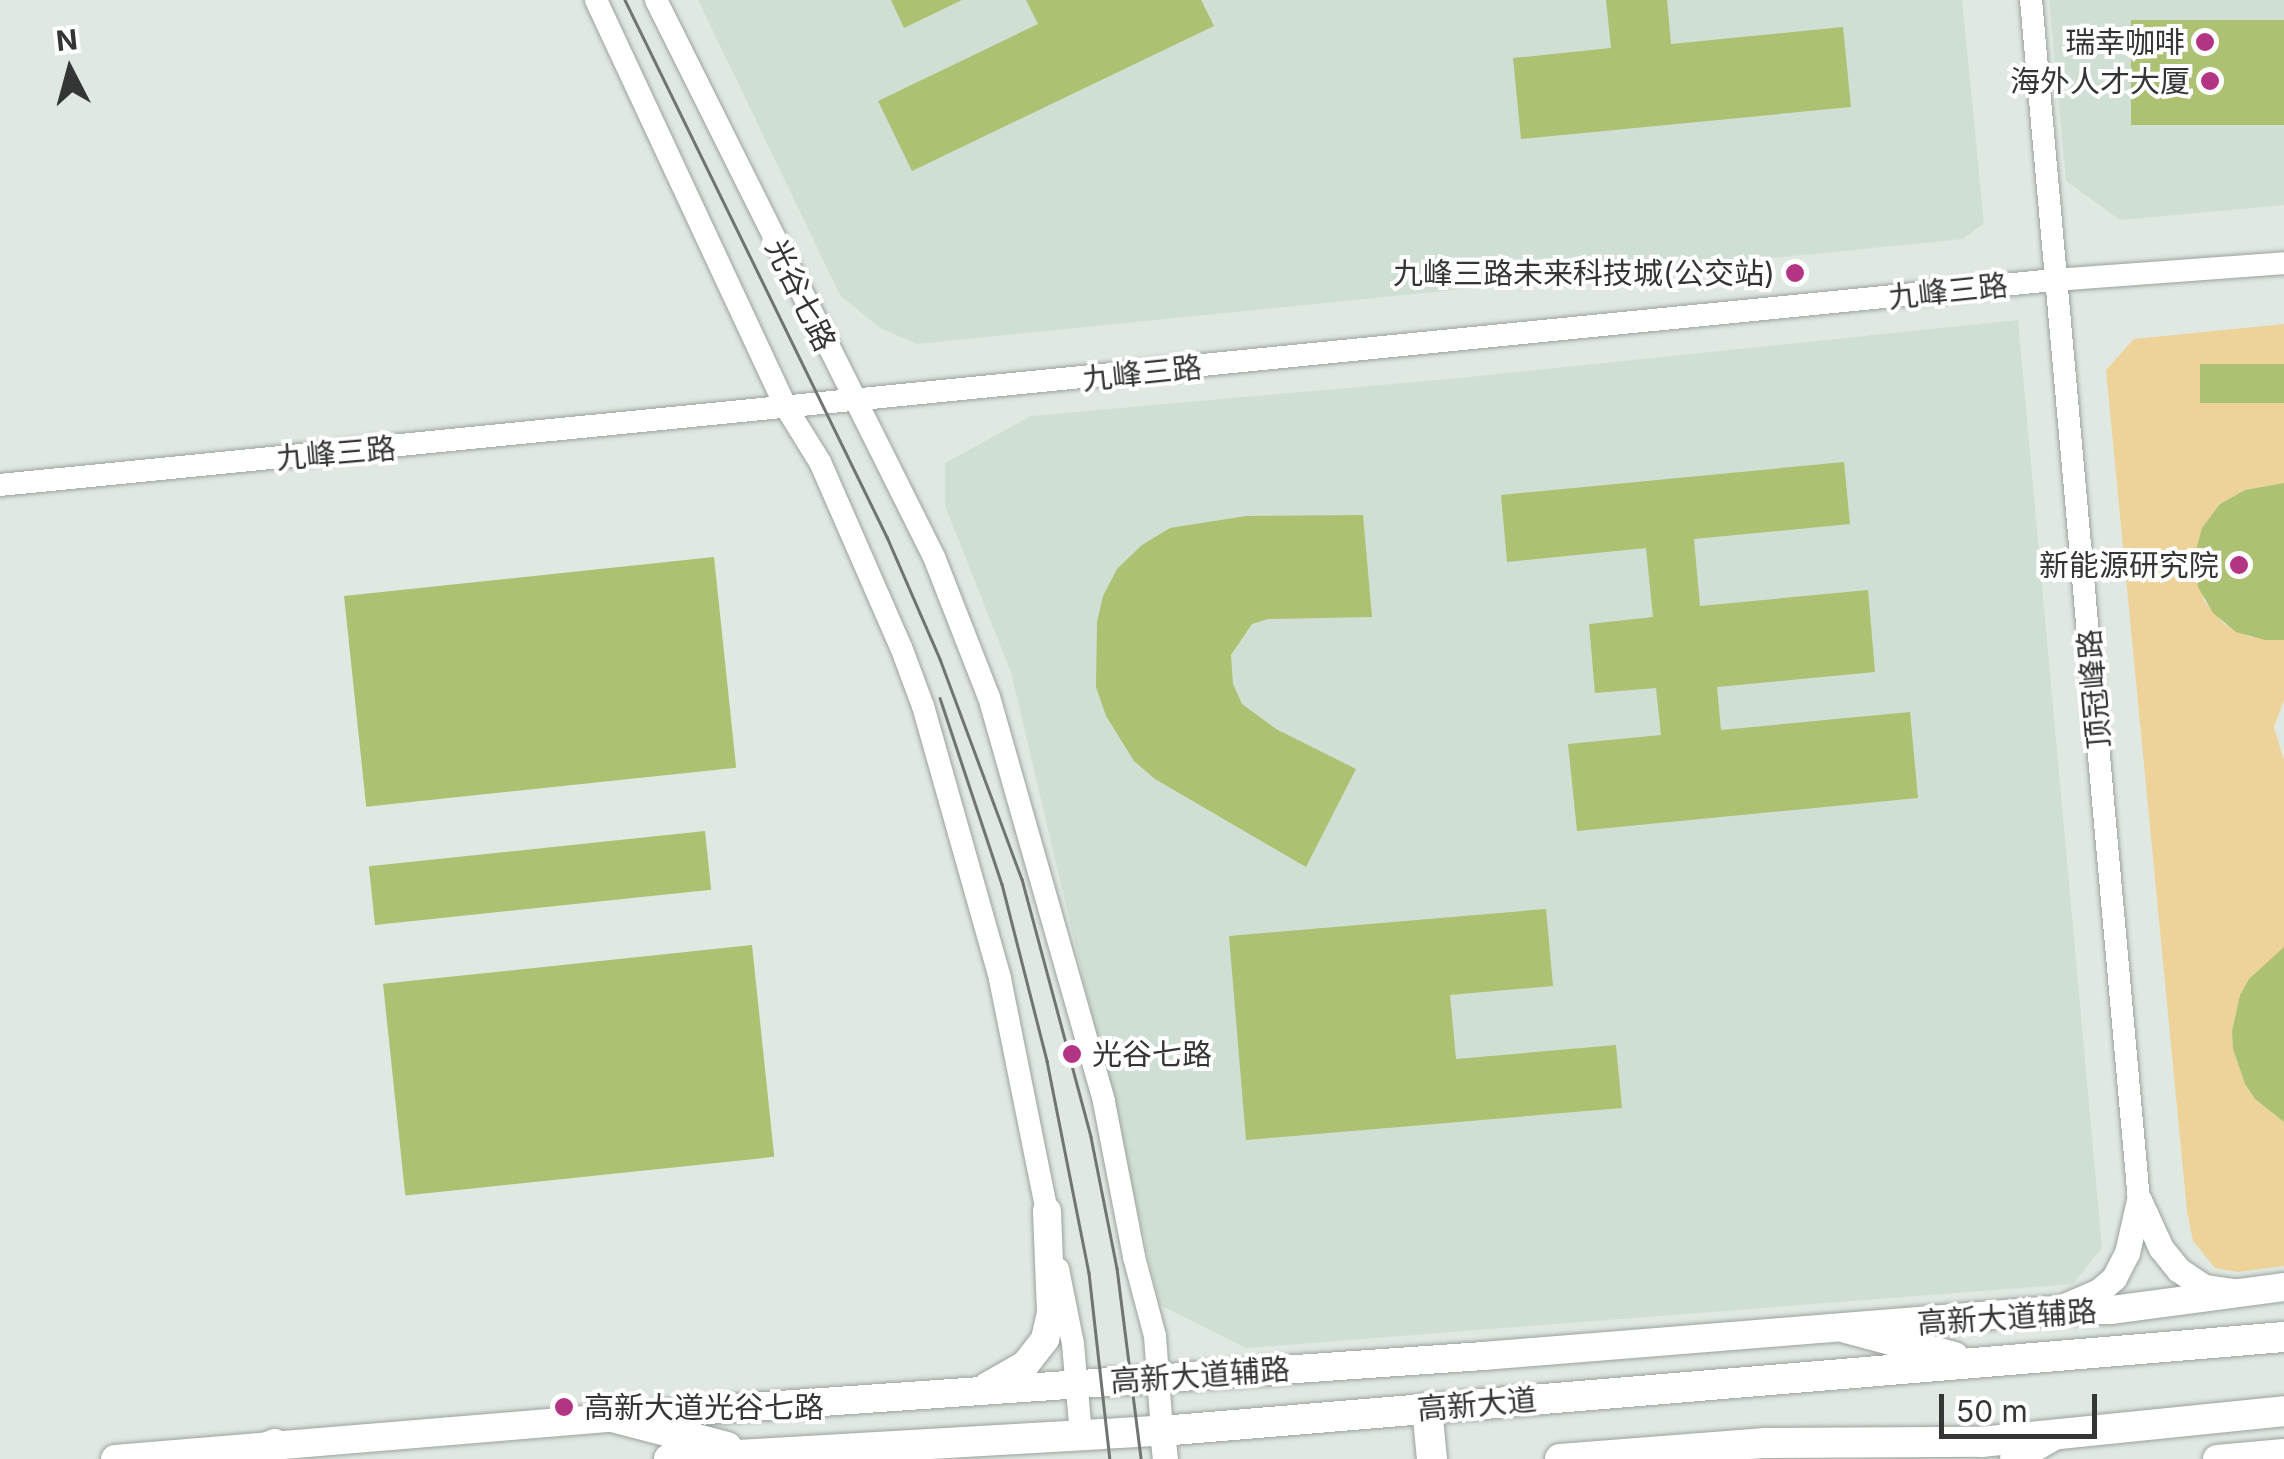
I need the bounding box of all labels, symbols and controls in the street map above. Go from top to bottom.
north arrow [20,20,120,120]
text: N [54,22,79,58]
place label: 瑞幸咖啡 [2065,24,2185,60]
marker: 瑞幸咖啡 [2194,31,2216,53]
place label: 海外人才大厦 [2010,63,2190,99]
marker: 海外人才大厦 [2199,70,2221,92]
street label: 光谷七路 [759,233,843,357]
place label: 九峰三路未来科技城(公交站) [1393,255,1775,291]
marker: 九峰三路未来科技城(公交站) [1784,262,1806,284]
street label: 九峰三路 [1886,267,2010,315]
street label: 九峰三路 [1080,349,1204,397]
street label: 九峰三路 [275,430,397,476]
place label: 新能源研究院 [2039,547,2219,583]
marker: 新能源研究院 [2228,554,2250,576]
street label: 顶冠峰路 [2071,628,2117,750]
place label: 光谷七路 [1092,1036,1212,1072]
marker: 光谷七路 [1061,1043,1083,1065]
street label: 高新大道辅路 [1916,1293,2098,1341]
street label: 高新大道辅路 [1109,1351,1291,1399]
scale bar [1944,1374,2102,1436]
street label: 高新大道 [1416,1381,1538,1427]
place label: 高新大道光谷七路 [584,1389,824,1425]
text: 50 m [1956,1393,2028,1429]
marker: 高新大道光谷七路 [553,1396,575,1418]

